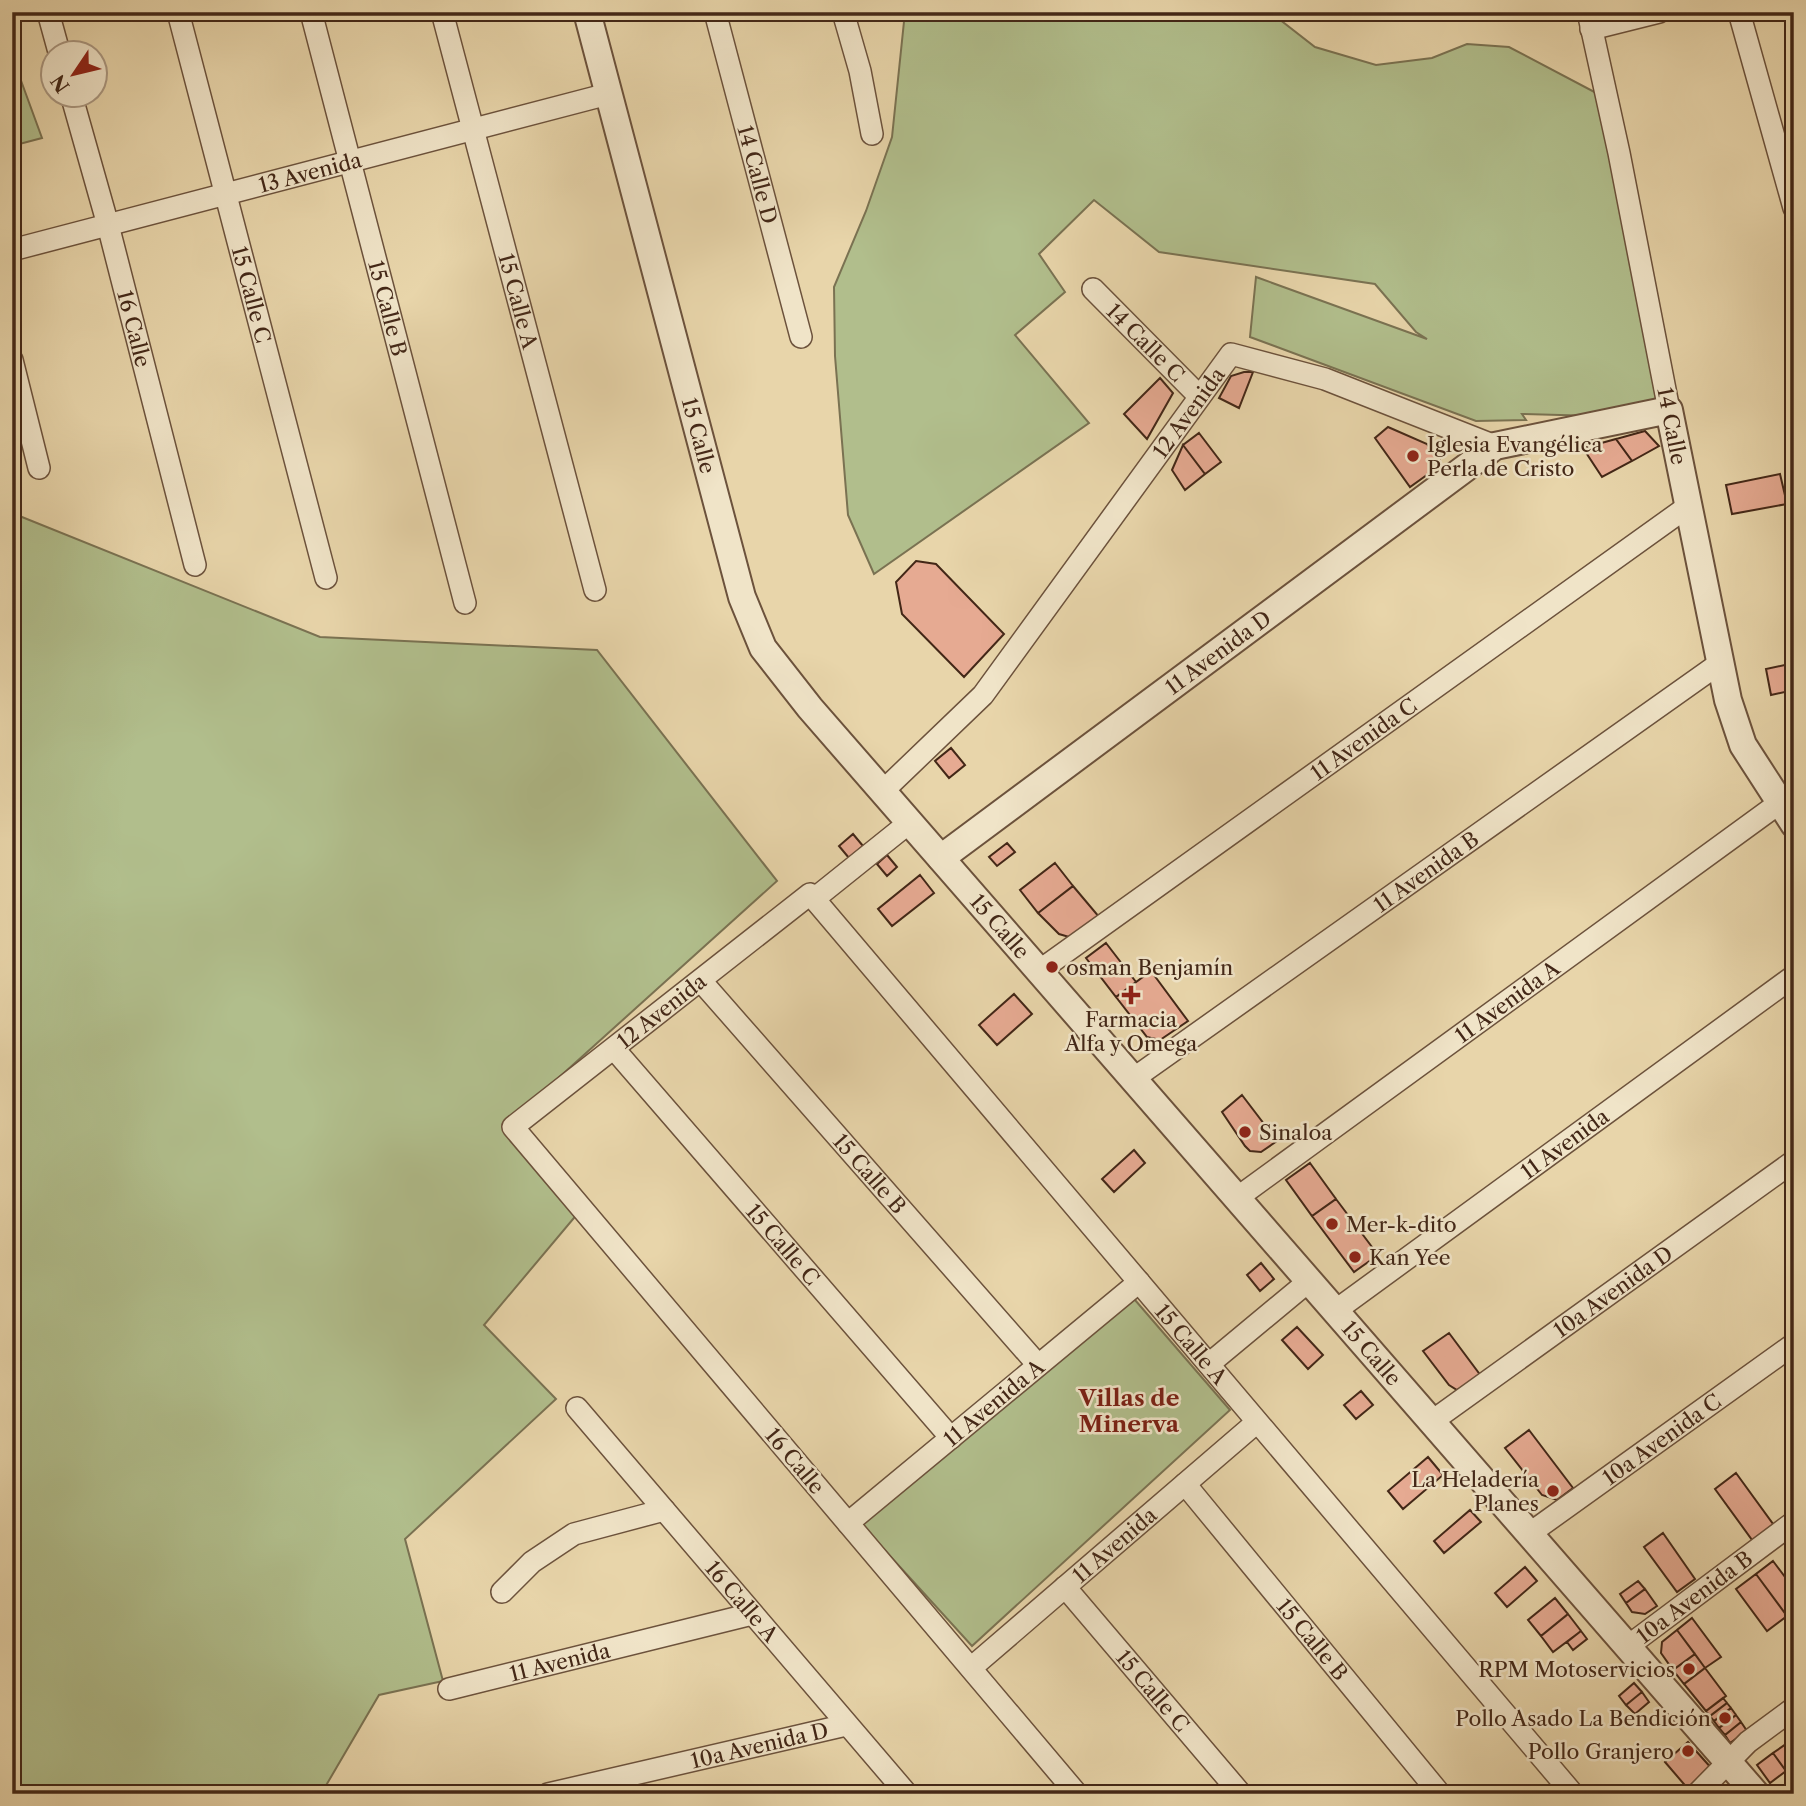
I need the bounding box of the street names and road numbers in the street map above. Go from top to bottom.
street label: 14 Calle D [733,122,783,226]
street label: 13 Avenida [256,146,365,197]
street label: 15 Calle C [227,243,277,346]
street label: 15 Calle A [494,251,543,352]
street label: 15 Calle B [364,258,413,359]
street label: 16 Calle [113,288,156,370]
street label: 14 Calle C [1102,298,1190,387]
street label: 12 Avenida [1147,362,1230,463]
street label: 14 Calle [1652,385,1692,467]
street label: 15 Calle [677,395,721,476]
street label: 11 Avenida D [1160,605,1275,699]
street label: 11 Avenida C [1306,692,1421,785]
street label: 11 Avenida B [1369,826,1483,917]
street label: 15 Calle [965,889,1035,964]
street label: 11 Avenida A [1450,955,1564,1048]
street label: 12 Avenida [612,968,711,1053]
street label: 11 Avenida [1516,1103,1614,1184]
street label: 15 Calle B [828,1128,911,1218]
street label: 15 Calle C [741,1199,825,1290]
street label: 10a Avenida D [1549,1240,1677,1342]
street label: 15 Calle A [1150,1299,1233,1390]
street label: 15 Calle [1337,1316,1407,1390]
street label: 11 Avenida A [938,1353,1049,1451]
street label: 10a Avenida C [1597,1388,1725,1490]
street label: 16 Calle [760,1423,830,1499]
street label: 11 Avenida [1067,1501,1162,1588]
street label: 10a Avenida B [1632,1545,1757,1648]
street label: 16 Calle A [701,1555,784,1647]
street label: 15 Calle B [1272,1594,1353,1685]
street label: 11 Avenida [507,1637,613,1686]
street label: 15 Calle C [1111,1645,1195,1737]
street label: 10a Avenida D [688,1717,831,1773]

